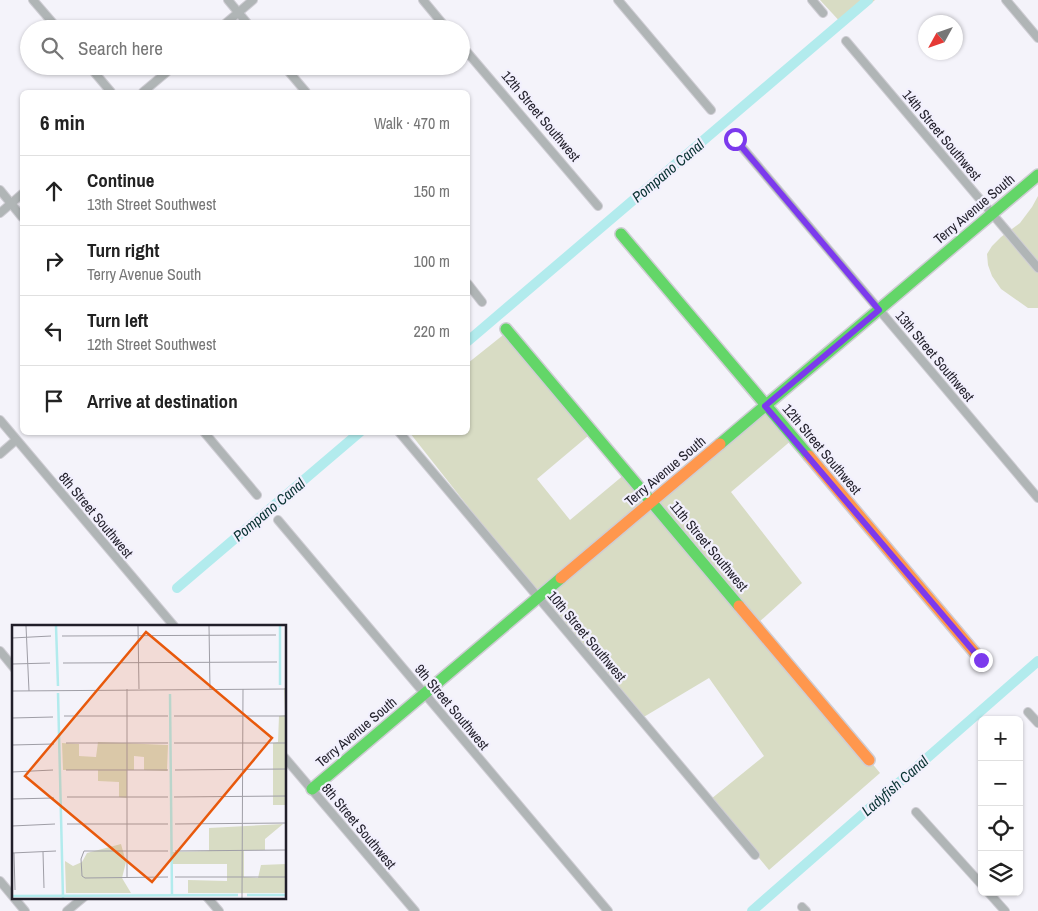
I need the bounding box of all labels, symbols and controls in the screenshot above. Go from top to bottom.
north arrow [918,15,963,60]
search box [20,20,470,75]
icon: search [38,34,66,62]
text: Search here [78,35,163,61]
street label: 12th Street Southwest [498,67,584,165]
street label: 14th Street Southwest [899,86,985,184]
text: 6 min [40,108,85,137]
text: Walk · 470 m [374,112,450,134]
route start [724,128,747,151]
water label: Pompano Canal [627,134,708,207]
text: Continue [87,167,155,193]
street label: Terry Avenue South [930,170,1018,248]
icon: ahead [40,177,68,205]
text: 150 m [414,180,450,202]
text: 13th Street Southwest [87,193,216,215]
text: Turn right [87,237,159,263]
icon: right [40,247,68,275]
text: 100 m [414,250,450,272]
text: Terry Avenue South [87,263,201,285]
text: Turn left [87,307,148,333]
street label: 13th Street Southwest [892,307,978,405]
icon: left [40,317,68,345]
text: 220 m [414,320,450,342]
text: 12th Street Southwest [87,333,216,355]
icon: arrive [40,387,68,415]
text: Arrive at destination [87,388,238,414]
street label: 12th Street Southwest [779,400,865,498]
street label: Terry Avenue South [621,432,709,510]
street label: 8th Street Southwest [55,468,137,562]
water label: Pompano Canal [228,473,309,546]
street label: 11th Street Southwest [666,497,752,595]
street label: 10th Street Southwest [544,587,630,685]
inset map [12,625,286,898]
route end [970,649,993,672]
street label: 9th Street Southwest [411,660,493,754]
street label: Terry Avenue South [312,693,400,771]
map controls [978,716,1023,896]
button: + [978,716,1023,761]
water label: Ladyfish Canal [857,751,933,820]
button: − [978,761,1023,806]
street label: 8th Street Southwest [318,779,400,873]
button: locate [978,806,1023,851]
button: layers [978,851,1023,896]

